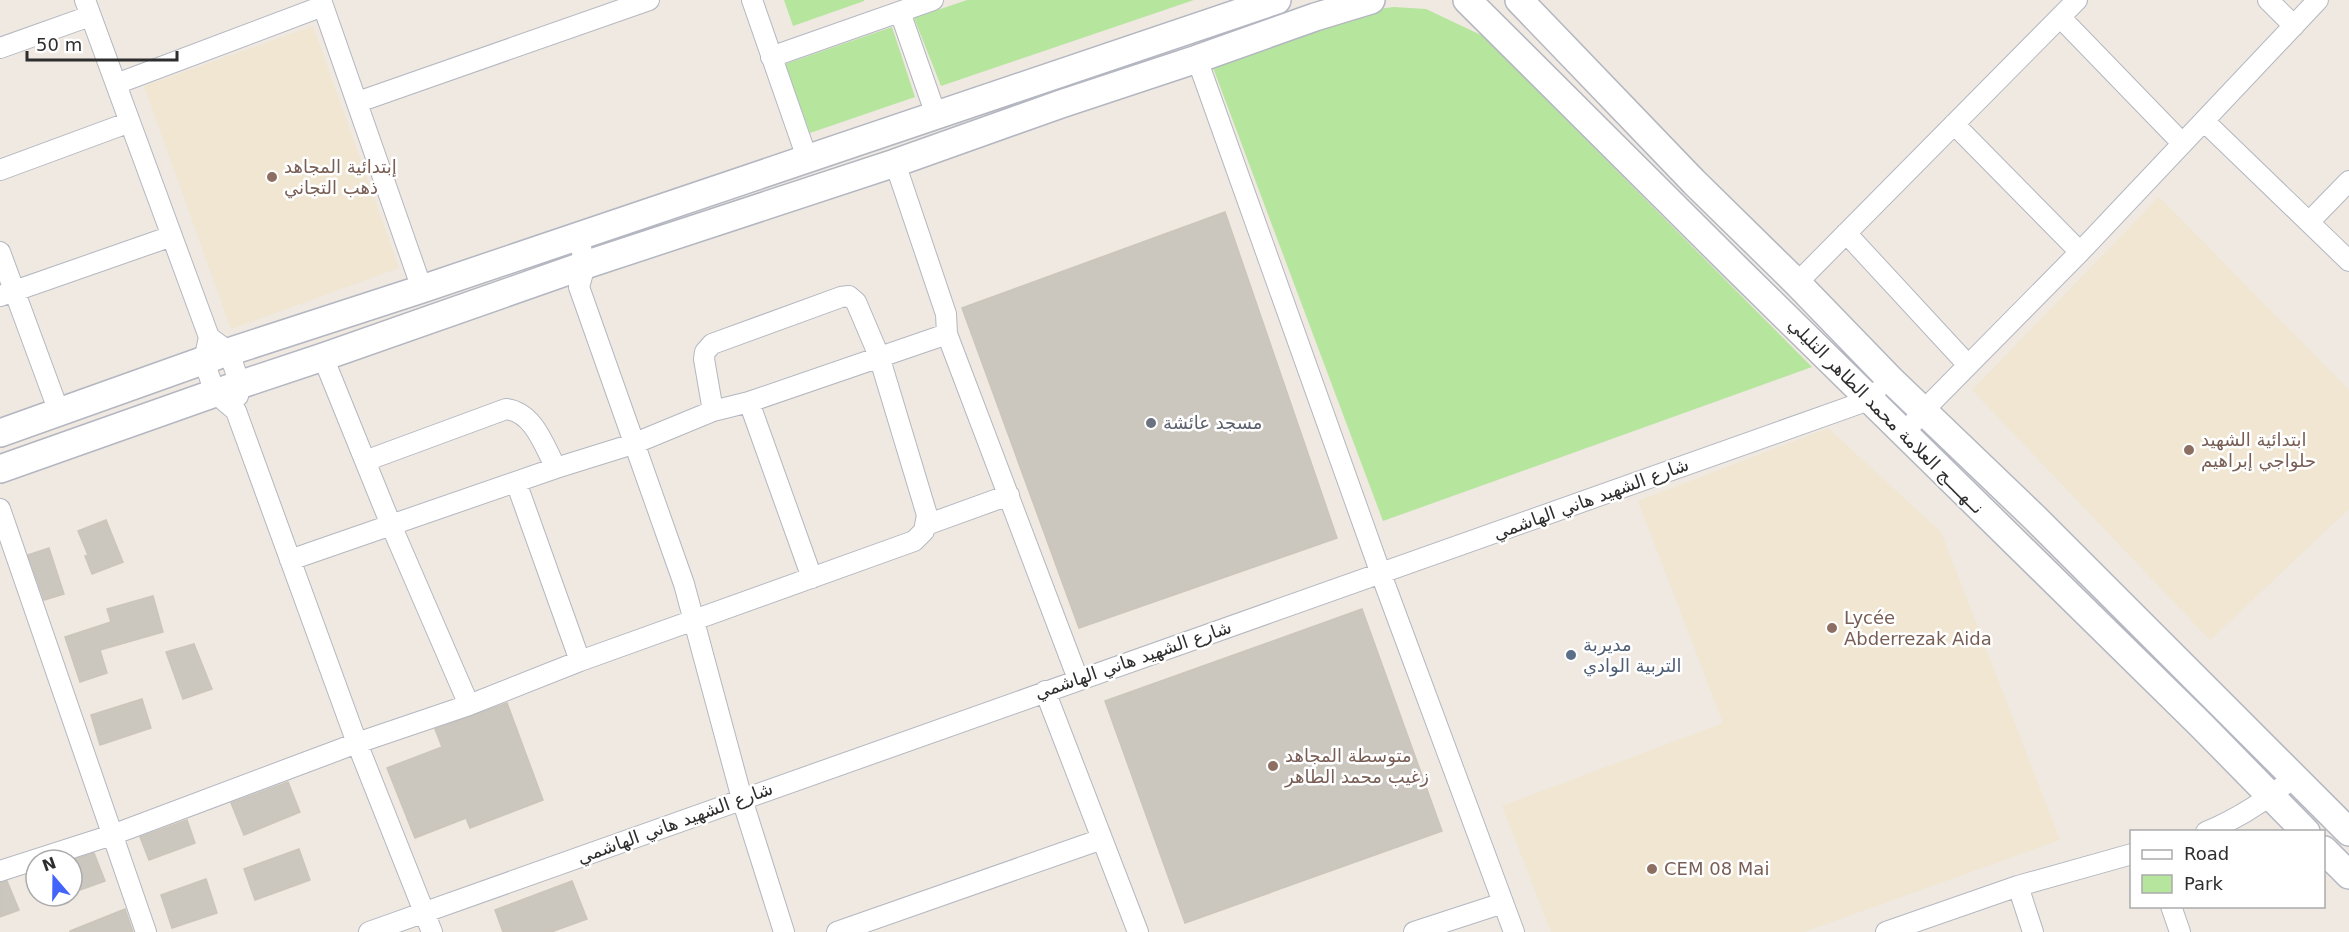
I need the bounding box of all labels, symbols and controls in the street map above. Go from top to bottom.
scale bar [27,24,177,62]
text: 50 m [36,34,82,55]
place label: إبتدائية المجاهد ذهب التجاني [284,156,397,199]
marker: إبتدائية المجاهد ذهب التجاني [265,170,279,184]
street label: نــهــــج العلامة محمد الطاهر التليلي [1783,313,1989,519]
place label: مسجد عائشة [1163,412,1262,433]
marker: مسجد عائشة [1144,416,1158,430]
place label: ابتدائية الشهيد حلواجي إبراهيم [2201,429,2316,472]
marker: ابتدائية الشهيد حلواجي إبراهيم [2182,443,2196,457]
street label: شارع الشهيد هاني الهاشمي [1490,453,1692,545]
place label: Lycée Abderrezak Aida [1844,607,1992,649]
street label: شارع الشهيد هاني الهاشمي [1032,616,1234,704]
marker: Lycée Abderrezak Aida [1825,621,1839,635]
place label: مديربة التربية الوادي [1583,634,1682,677]
marker: مديربة التربية الوادي [1564,648,1578,662]
place label: متوسطة المجاهد زغيب محمد الطاهر [1284,745,1429,788]
marker: متوسطة المجاهد زغيب محمد الطاهر [1266,759,1280,773]
street label: شارع الشهيد هاني الهاشمي [574,777,776,869]
legend [2130,830,2325,908]
text: Road [2184,843,2229,864]
north arrow [24,848,84,908]
text: N [39,853,59,876]
place label: CEM 08 Mai [1664,858,1769,879]
marker: CEM 08 Mai [1645,862,1659,876]
text: Park [2184,873,2223,894]

